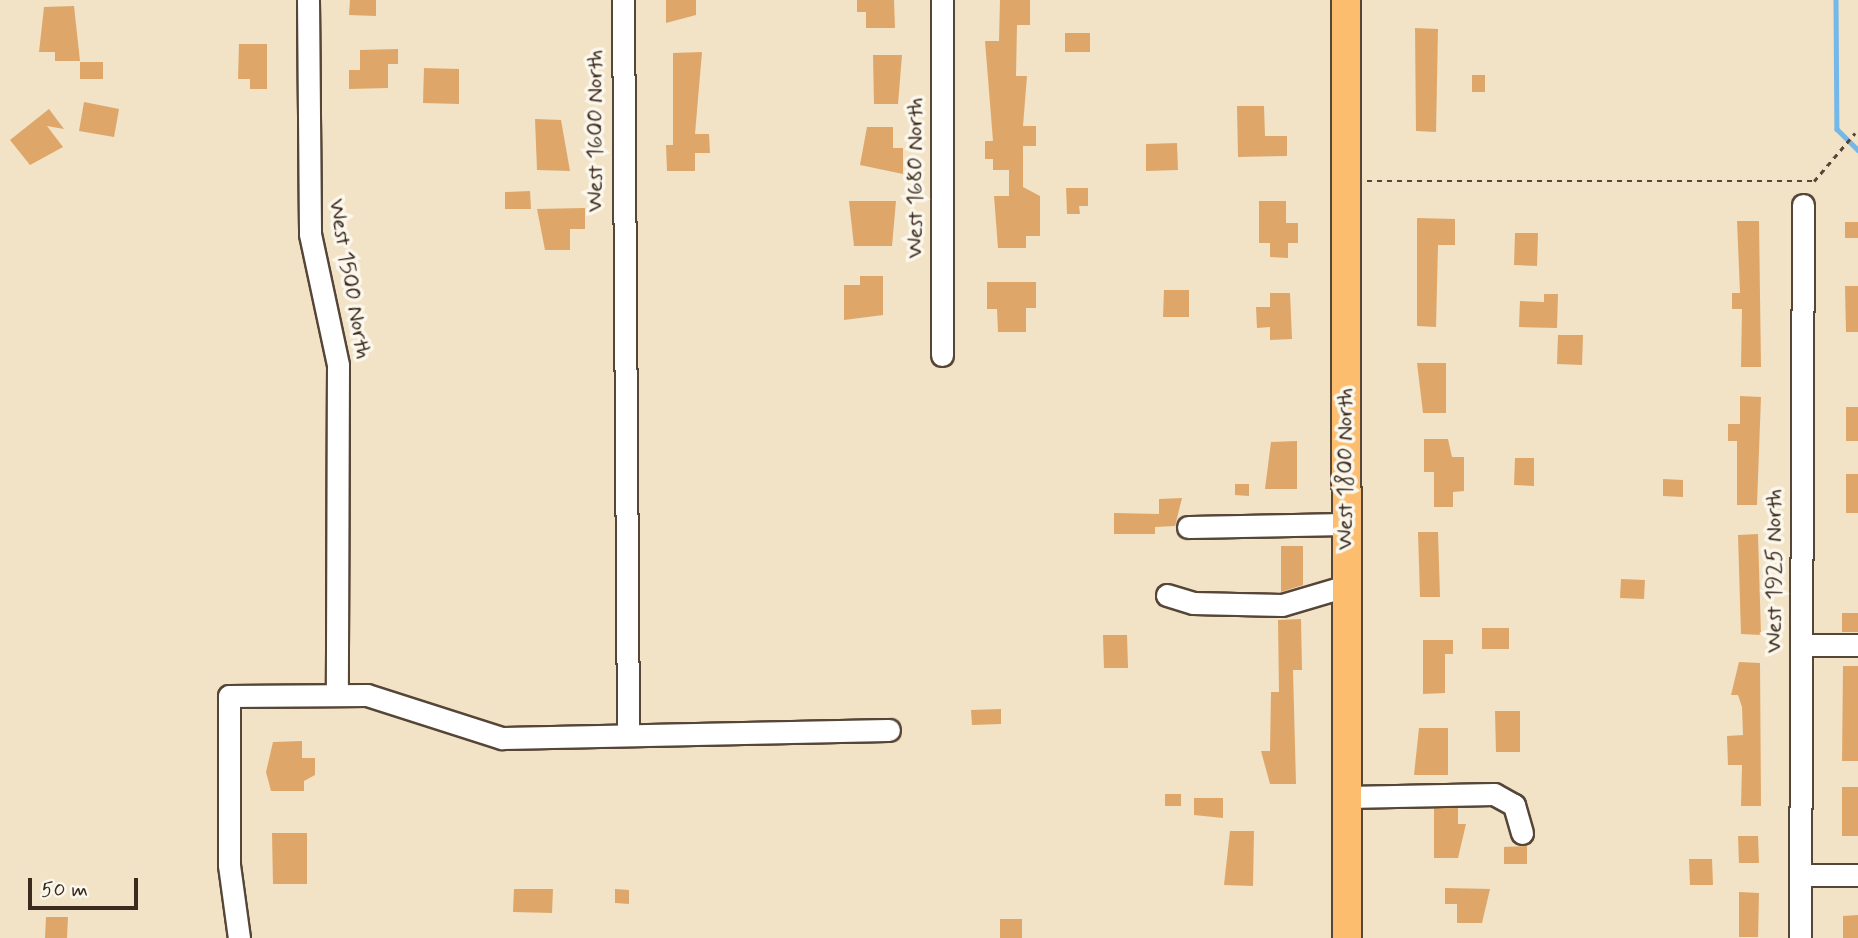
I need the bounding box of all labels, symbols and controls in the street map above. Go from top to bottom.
street label: West 1600 North [582,50,610,212]
street label: West 1680 North [902,97,930,259]
street label: West 1500 North [321,197,377,361]
street label: West 1800 North [1332,388,1360,550]
street label: West 1925 North [1761,489,1789,653]
scale bar [32,864,142,908]
text: 50 m [41,876,88,904]

